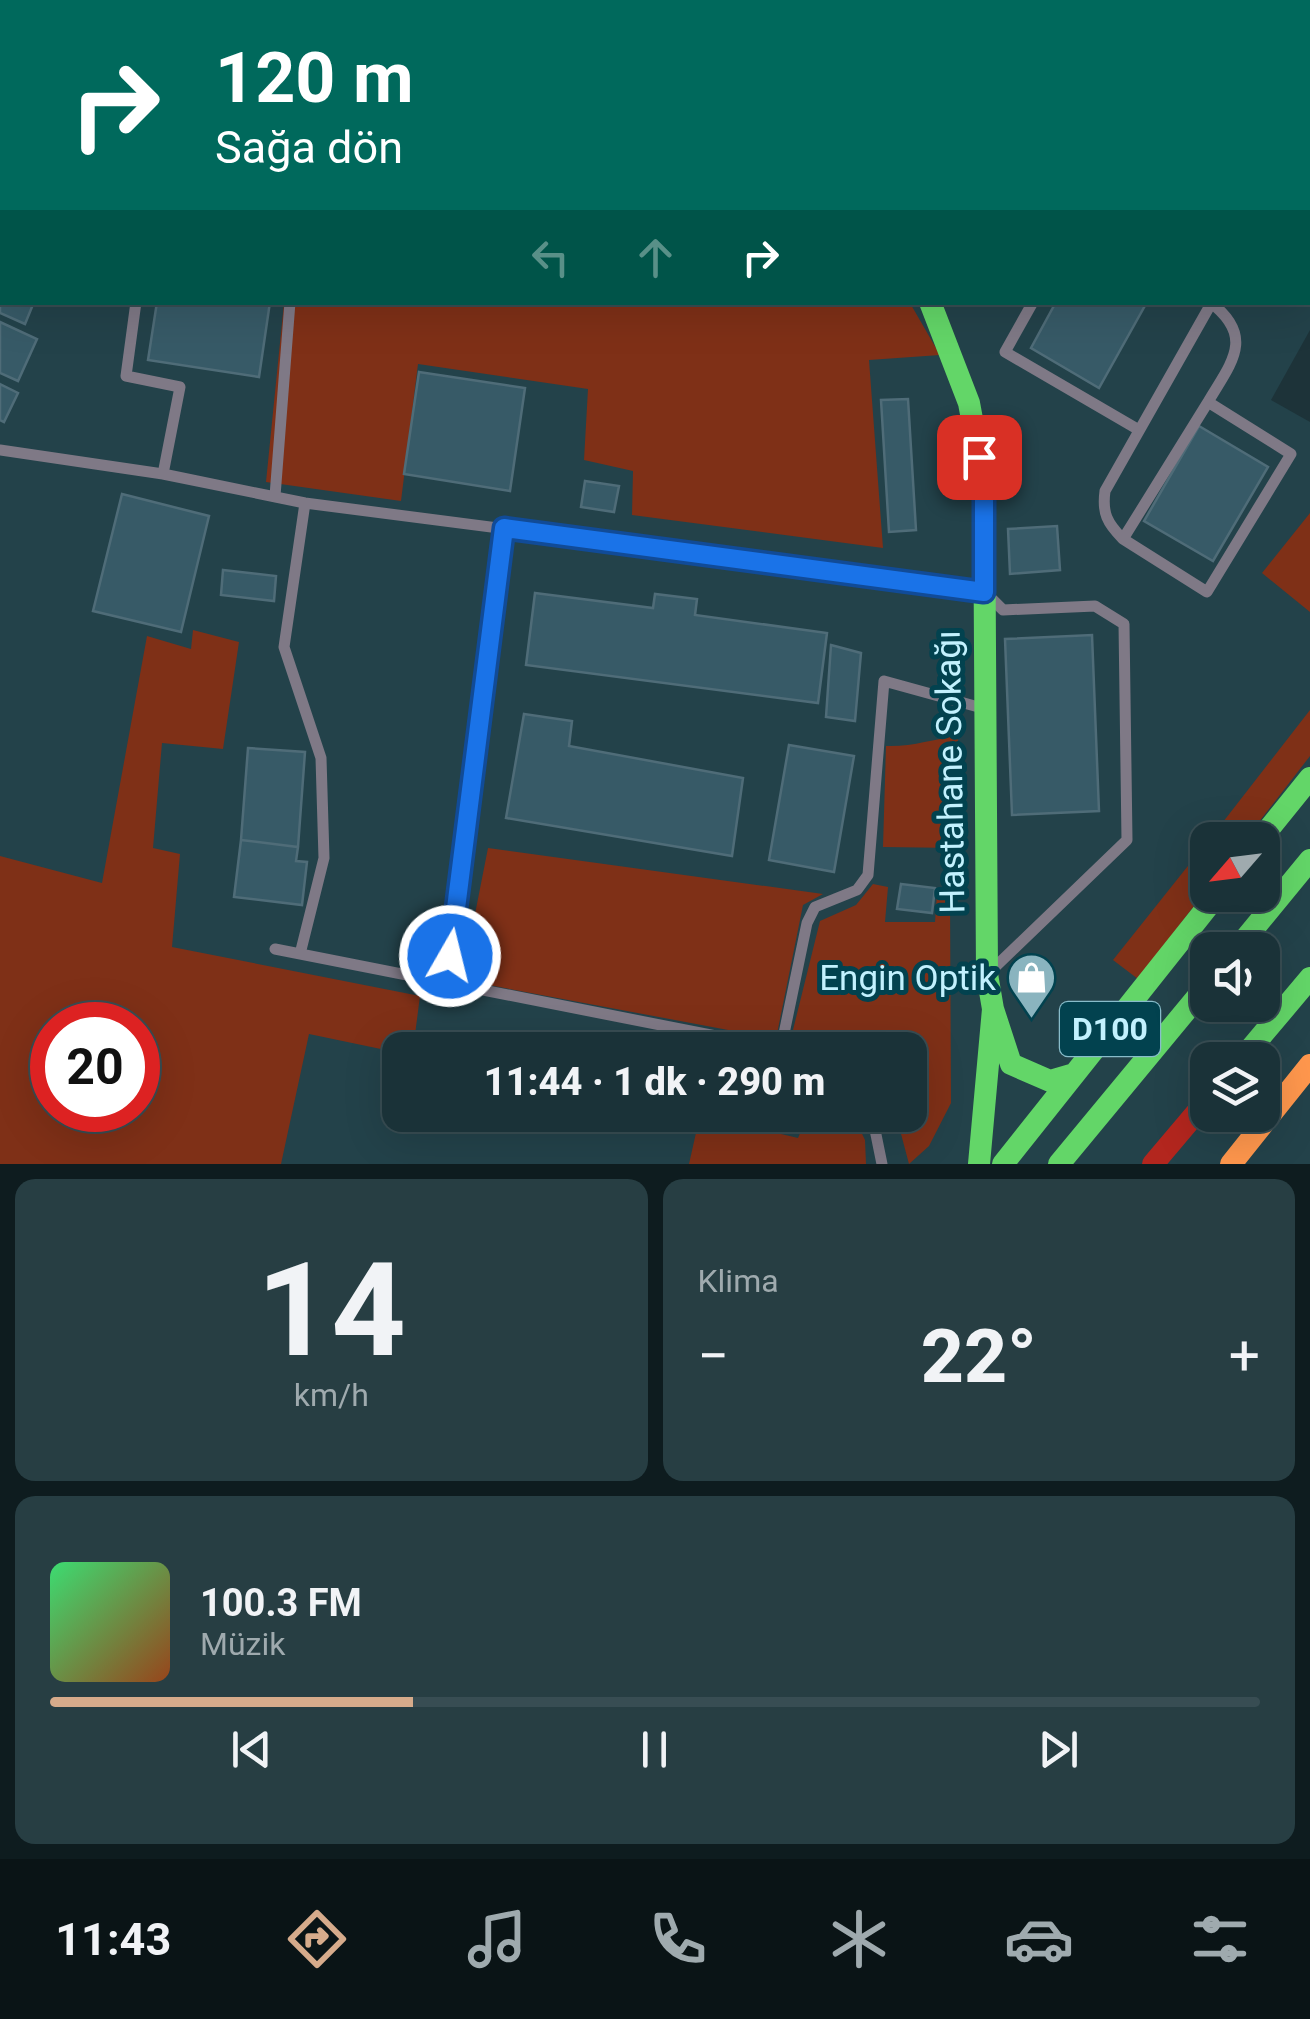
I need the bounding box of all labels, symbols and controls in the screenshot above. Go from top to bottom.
text: 120 m [215,37,414,119]
icon: right [50,40,180,170]
text: Sağa dön [215,121,403,174]
icon: left [523,230,578,285]
icon: ahead [628,230,683,285]
icon: right [733,230,788,285]
pin [937,415,1022,500]
icon: arrive [952,430,1007,485]
street label: Hastahane Sokağı [928,630,973,914]
north arrow [1190,822,1280,912]
map controls [1190,822,1280,1132]
position arrow [398,904,502,1008]
button: sound [1190,932,1280,1022]
shop icon: Engin Optik [1005,952,1057,1020]
place label: Engin Optik [819,958,996,999]
speed limit sign: 20 [30,1002,160,1132]
road number: D100 [1060,1002,1160,1056]
button: layers [1190,1042,1280,1132]
text: 11:44 · 1 dk · 290 m [484,1060,825,1104]
text: 14 [257,1234,406,1387]
text: Klima [698,1262,779,1300]
text: 22° [921,1312,1037,1400]
text: − [698,1324,729,1388]
text: + [1229,1324,1260,1388]
text: km/h [294,1376,369,1414]
text: 100.3 FM [200,1581,362,1625]
text: Müzik [200,1625,285,1663]
icon: previous [224,1722,279,1777]
icon: pause [627,1722,682,1777]
icon: next [1031,1722,1086,1777]
icon: directions [282,1904,352,1974]
icon: music [462,1904,532,1974]
icon: phone [643,1904,713,1974]
icon: climate [824,1904,894,1974]
icon: car [1004,1904,1074,1974]
icon: filters [1185,1904,1255,1974]
text: 11:43 [55,1913,171,1966]

